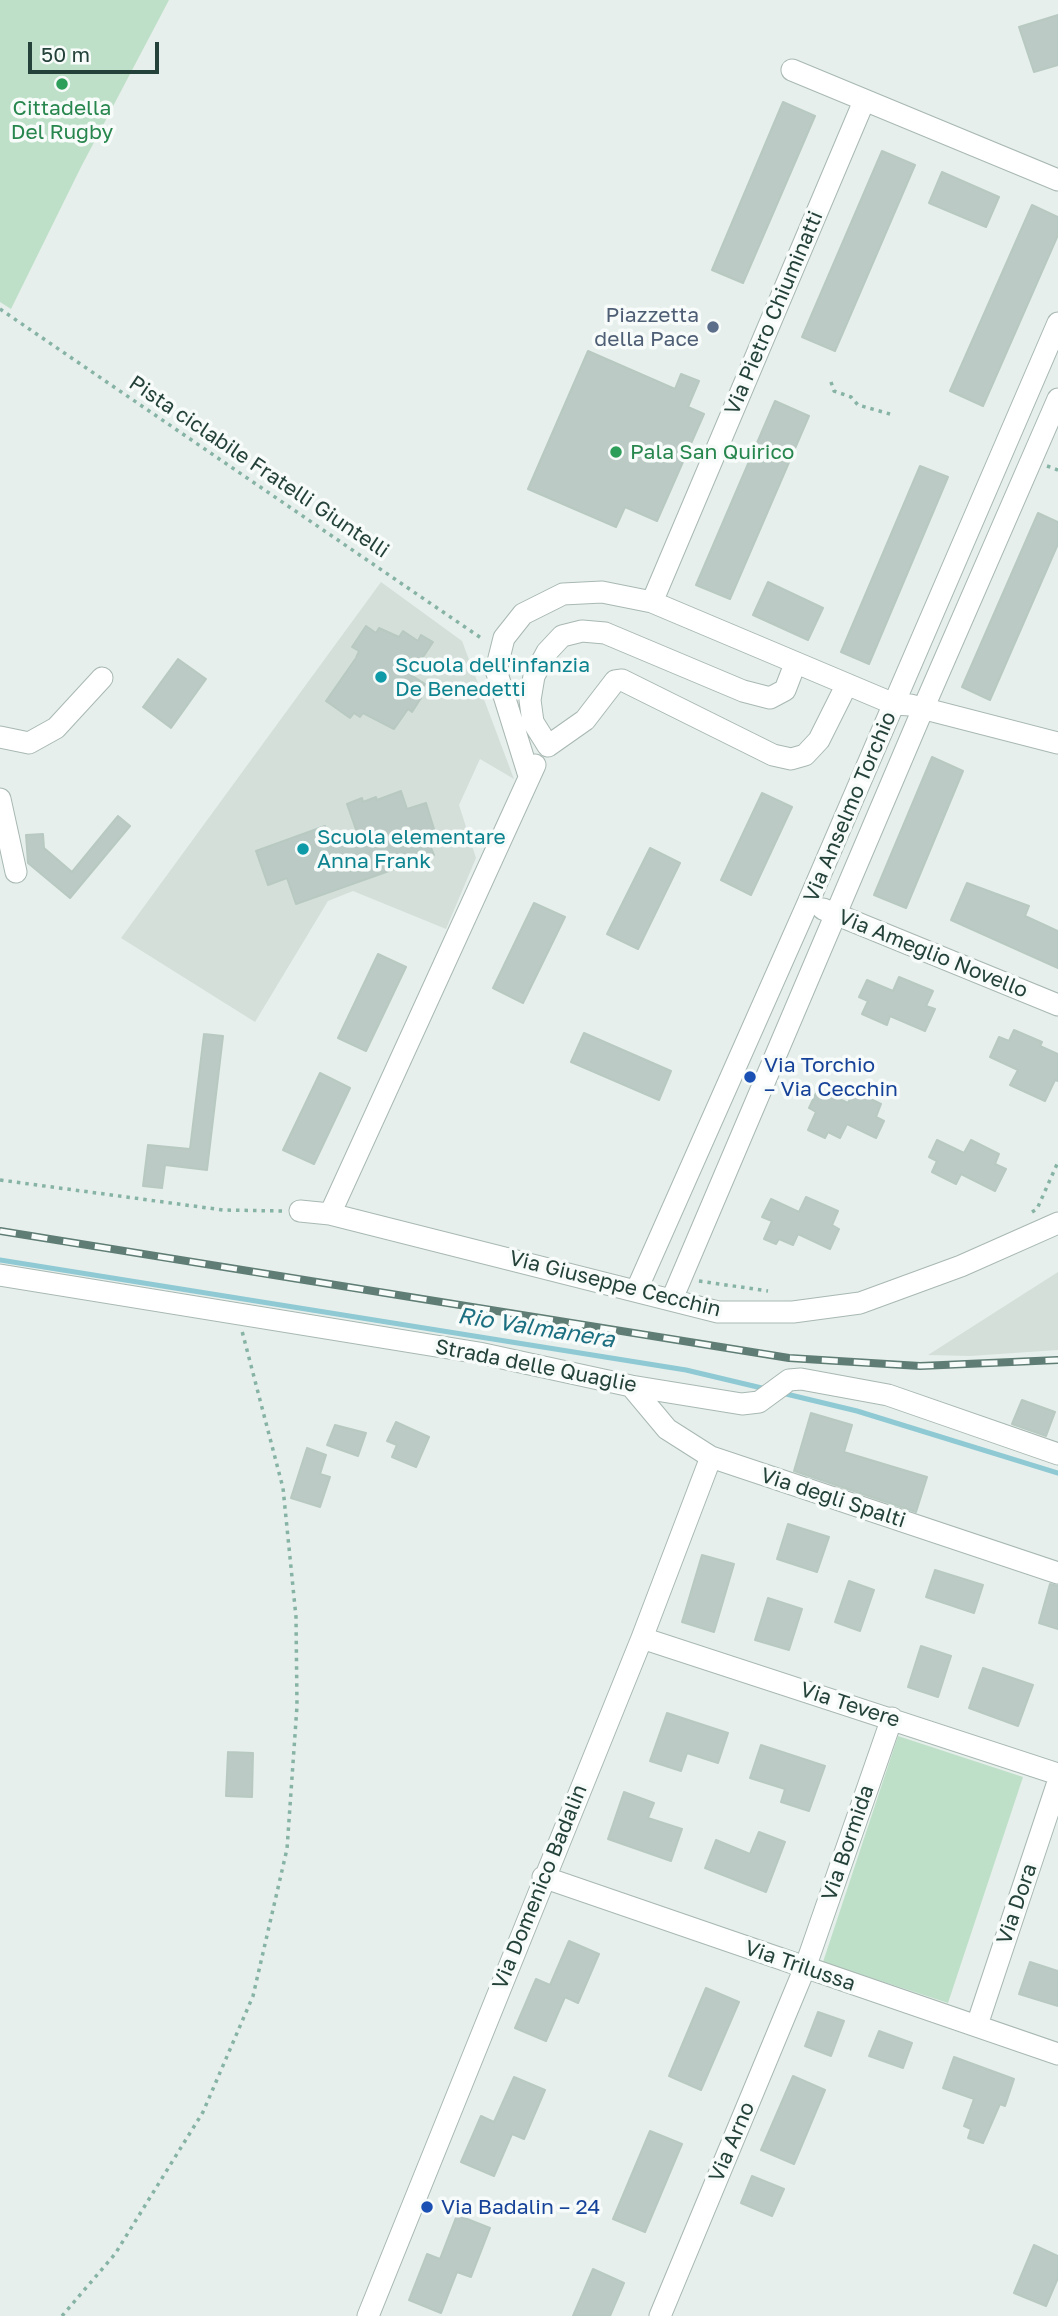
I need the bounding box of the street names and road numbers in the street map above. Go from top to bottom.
street label: Via Pietro Chiuminatti [720,207,828,419]
street label: Pista ciclabile Fratelli Giuntelli [124,370,394,564]
street label: Via Anselmo Torchio [798,708,902,906]
street label: Via Ameglio Novello [835,904,1031,1004]
street label: Via Giuseppe Cecchin [507,1245,723,1323]
street label: Strada delle Quaglie [433,1334,639,1398]
street label: Via degli Spalti [757,1463,909,1533]
street label: Via Tevere [797,1677,903,1733]
street label: Via Domenico Badalin [487,1781,593,1993]
street label: Via Bormida [816,1782,880,1904]
street label: Via Dora [991,1860,1043,1948]
street label: Via Trilussa [741,1935,859,1997]
street label: Via Arno [704,2098,760,2186]

